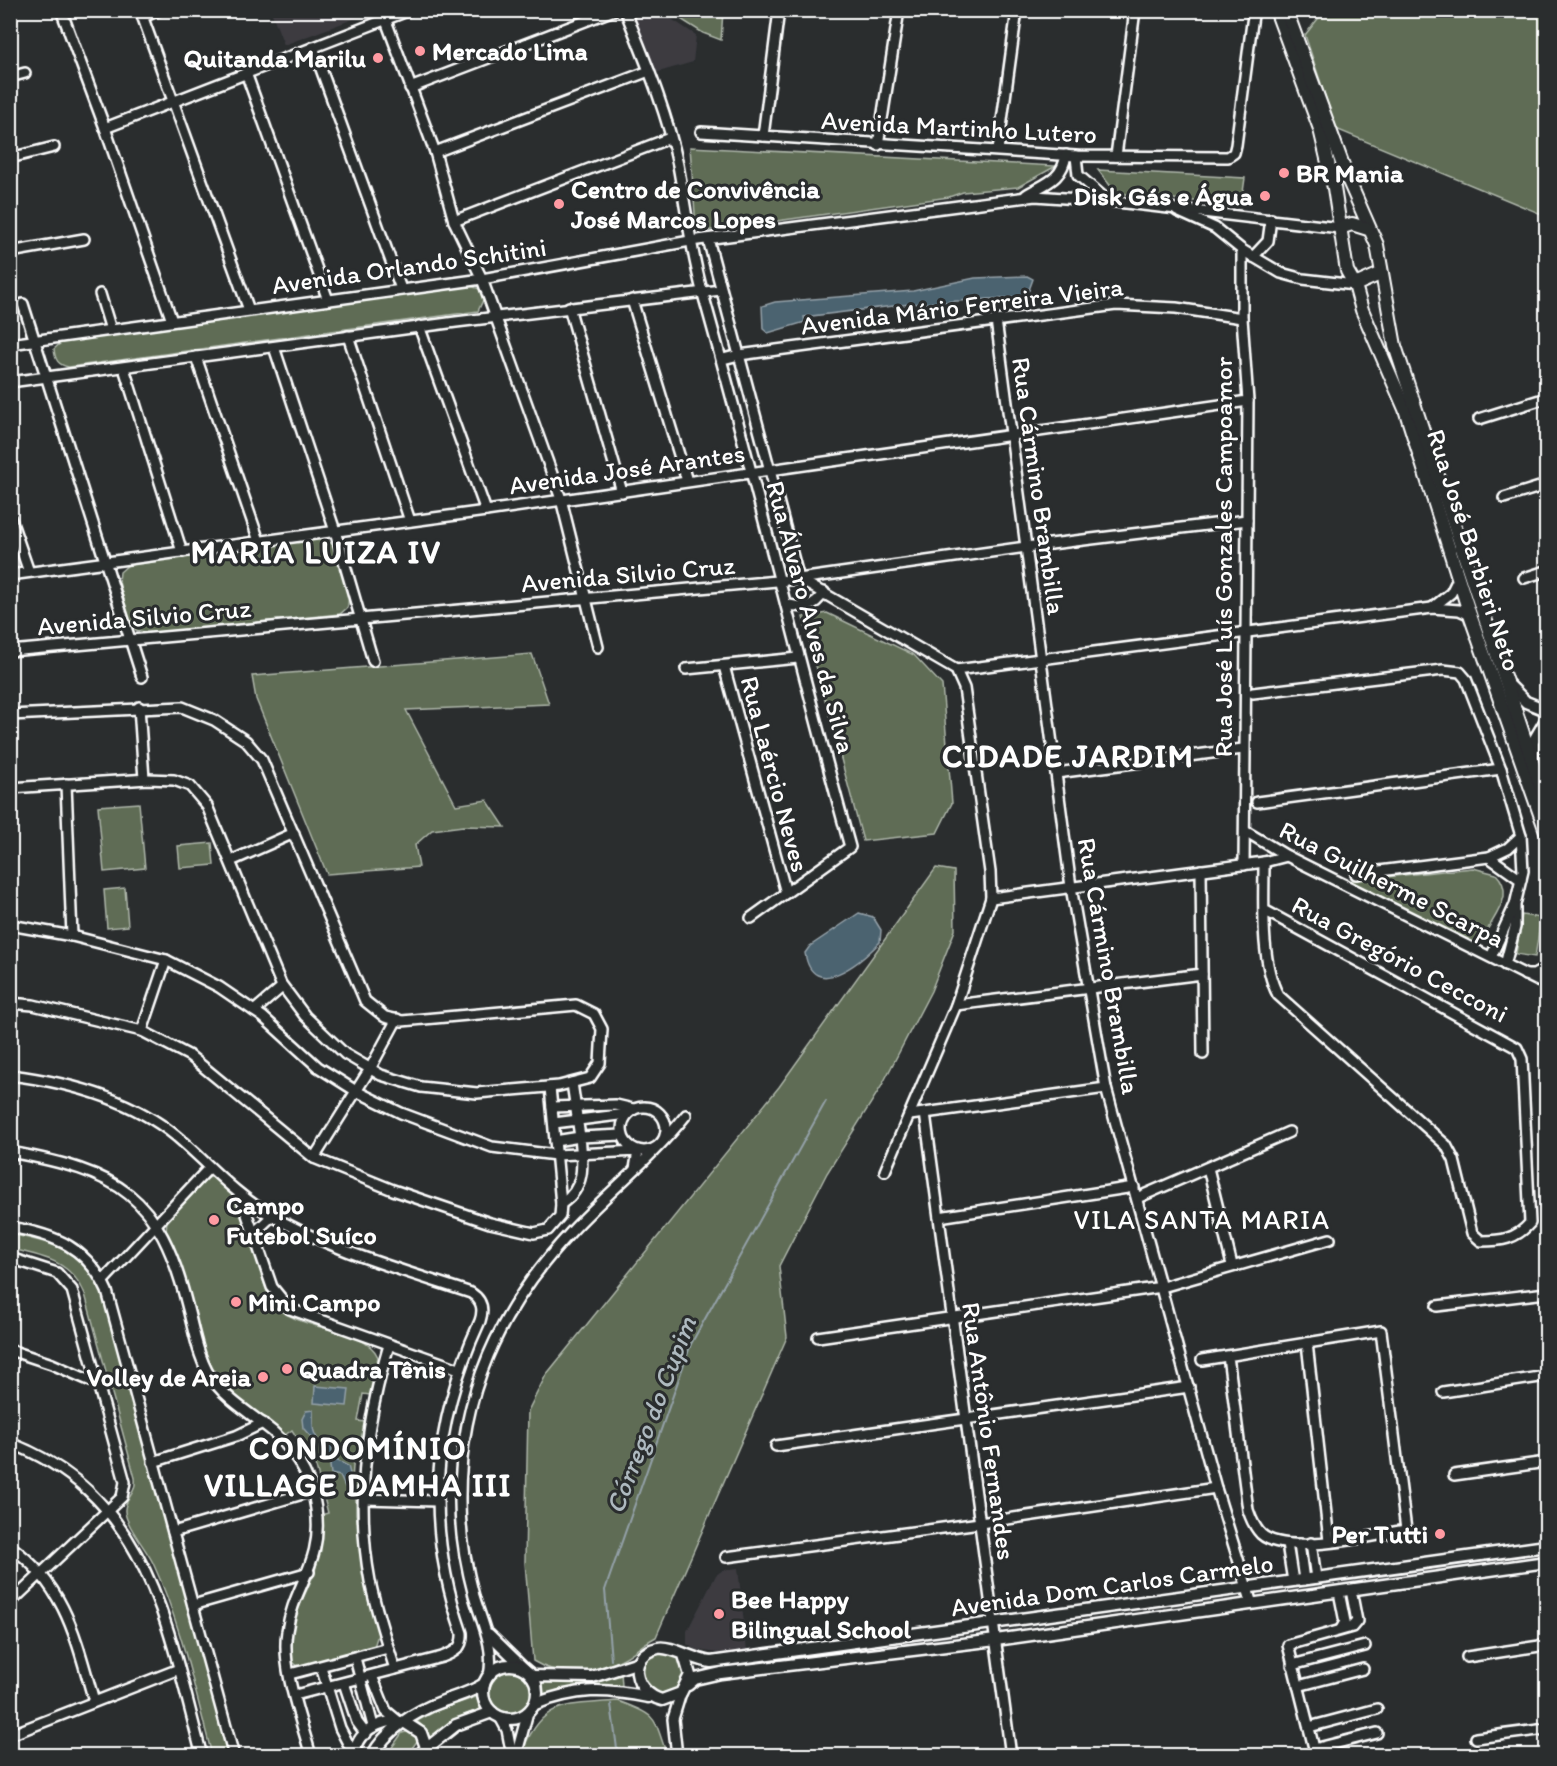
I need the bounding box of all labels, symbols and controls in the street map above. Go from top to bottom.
place label: Mercado Lima [432,35,588,67]
place label: Quitanda Marilu [184,42,367,74]
marker: Mercado Lima [413,44,427,58]
marker: Quitanda Marilu [371,51,385,65]
street label: Avenida Martinho Lutero [820,104,1098,150]
place label: BR Mania [1296,157,1404,189]
marker: BR Mania [1277,166,1291,180]
place label: Centro de Convivência José Marcos Lopes [570,173,820,235]
place label: Disk Gás e Água [1073,180,1253,212]
marker: Disk Gás e Água [1258,189,1272,203]
marker: Centro de Convivência José Marcos Lopes [552,197,566,211]
street label: Avenida Orlando Schitini [270,231,548,301]
street label: Avenida Mário Ferreira Vieira [799,270,1125,342]
street label: Rua Cármino Brambilla [1005,355,1073,617]
street label: Rua José Luís Gonzales Campoamor [1207,356,1239,757]
street label: Rua José Barbieri Neto [1420,425,1528,675]
street label: Avenida José Arantes [507,437,747,501]
street label: Rua Álvaro Alves da Silva [759,477,863,757]
district label: MARIA LUIZA IV [191,533,441,571]
street label: Avenida Silvio Cruz [520,549,736,599]
street label: Avenida Silvio Cruz [36,592,252,642]
street label: Rua Laércio Neves [733,672,817,876]
district label: CIDADE JARDIM [942,737,1194,775]
street label: Rua Guilherme Scarpa [1274,813,1510,955]
street label: Rua Cármino Brambilla [1071,835,1147,1097]
street label: Rua Gregório Cecconi [1287,889,1513,1029]
place label: Campo Futebol Suíco [226,1189,377,1251]
district label: VILA SANTA MARIA [1074,1203,1330,1236]
marker: Campo Futebol Suíco [207,1213,221,1227]
place label: Mini Campo [248,1286,381,1318]
marker: Mini Campo [229,1295,243,1309]
street label: Rua Antônio Fernandes [955,1300,1023,1562]
water label: Córrego do Cupim [598,1311,703,1518]
place label: Quadra Tênis [299,1353,446,1385]
place label: Volley de Areia [86,1361,251,1393]
marker: Quadra Tênis [280,1362,294,1376]
marker: Volley de Areia [256,1370,270,1384]
district label: CONDOMÍNIO VILLAGE DAMHA III [204,1429,512,1504]
place label: Per Tutti [1331,1518,1428,1550]
marker: Per Tutti [1433,1527,1447,1541]
street label: Avenida Dom Carlos Carmelo [949,1547,1275,1623]
place label: Bee Happy Bilingual School [731,1583,912,1645]
marker: Bee Happy Bilingual School [712,1607,726,1621]

